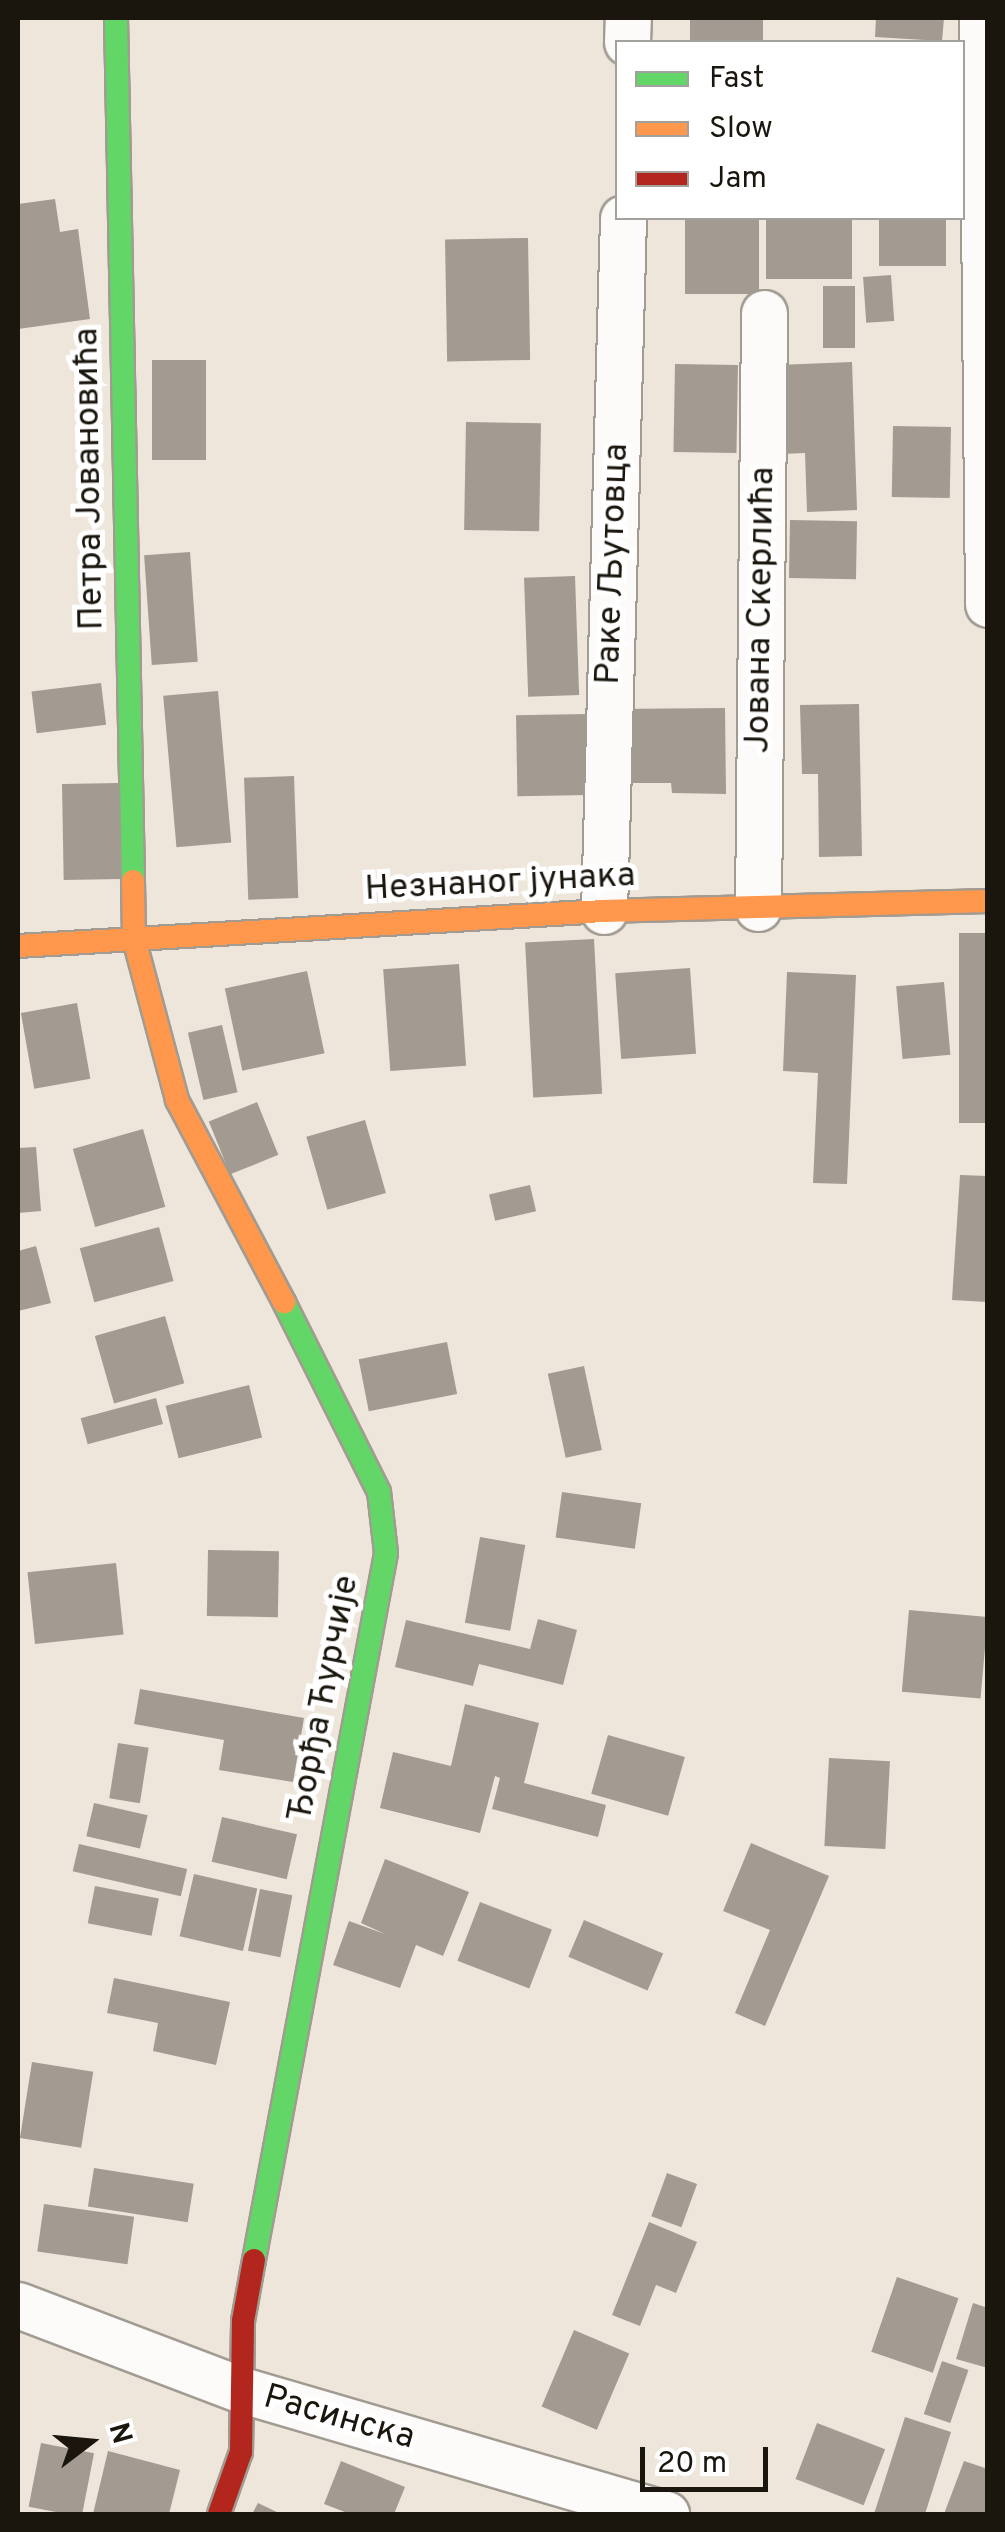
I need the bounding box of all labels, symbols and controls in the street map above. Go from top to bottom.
legend [615,40,965,220]
text: Fast [709,61,764,98]
text: Slow [709,111,773,148]
text: Jam [709,161,767,198]
street label: Петра Јовановића [66,327,114,631]
street label: Раке Љутовца [588,443,638,685]
street label: Јована Скерлића [738,466,784,754]
street label: Незнаног јунака [364,855,636,911]
street label: Ђорђа Ћурчије [279,1571,369,1827]
street label: Расинска [259,2376,419,2460]
north arrow [40,2392,140,2492]
text: N [99,2419,139,2448]
scale bar [645,2427,772,2489]
text: 20 m [657,2446,727,2483]

